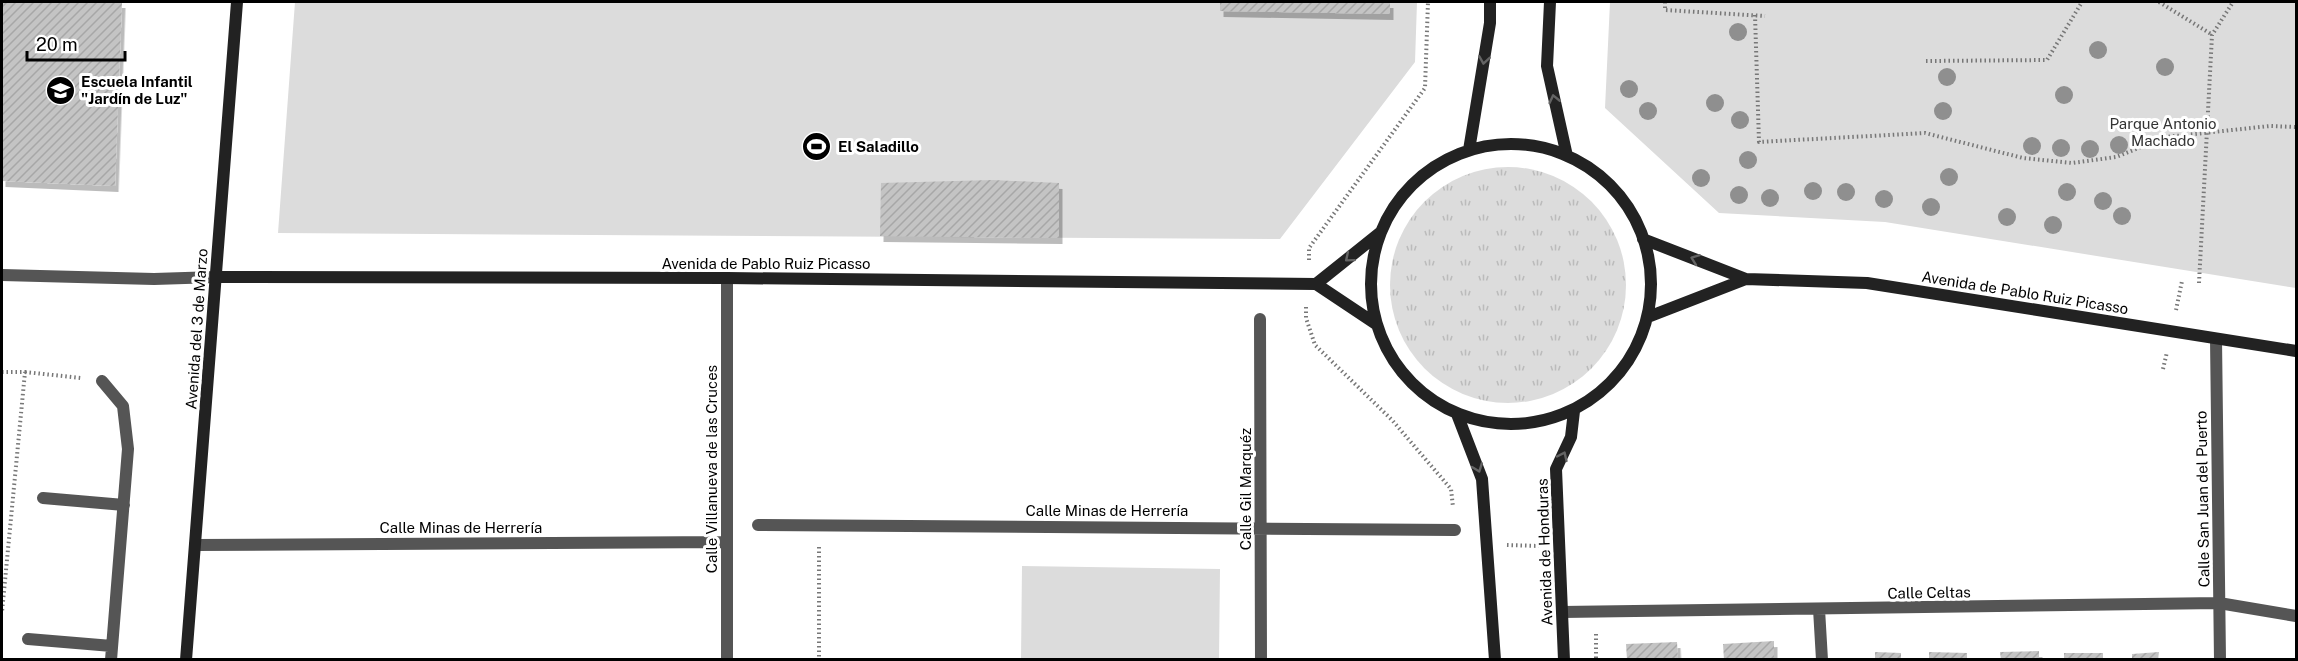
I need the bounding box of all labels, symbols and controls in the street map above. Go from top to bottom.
scale bar [27,24,124,62]
text: 20 m [36,34,78,55]
one-way arrow [1478,55,1490,64]
place label: Escuela Infantil "Jardín de Luz" [81,73,193,107]
school or university icon: Escuela Infantil "Jardín de Luz" [44,75,76,107]
one-way arrow [1549,94,1562,104]
park label: Parque Antonio Machado [2109,115,2217,149]
sports icon: El Saladillo [801,131,833,163]
place label: El Saladillo [838,138,919,155]
street label: Avenida del 3 de Marzo [182,248,211,410]
one-way arrow [1345,251,1356,262]
one-way arrow [1690,254,1701,266]
street label: Avenida de Pablo Ruiz Picasso [661,255,871,272]
street label: Avenida de Pablo Ruiz Picasso [1920,268,2130,317]
street label: Calle Villanueva de las Cruces [703,365,720,573]
street label: Calle San Juan del Puerto [2192,411,2213,587]
street label: Calle Gil Marquéz [1237,428,1254,550]
one-way arrow [1555,451,1567,462]
one-way arrow [1471,462,1483,473]
street label: Avenida de Honduras [1533,478,1556,626]
street label: Calle Minas de Herrería [1026,502,1188,519]
street label: Calle Minas de Herrería [380,519,542,536]
street label: Calle Celtas [1887,583,1971,602]

